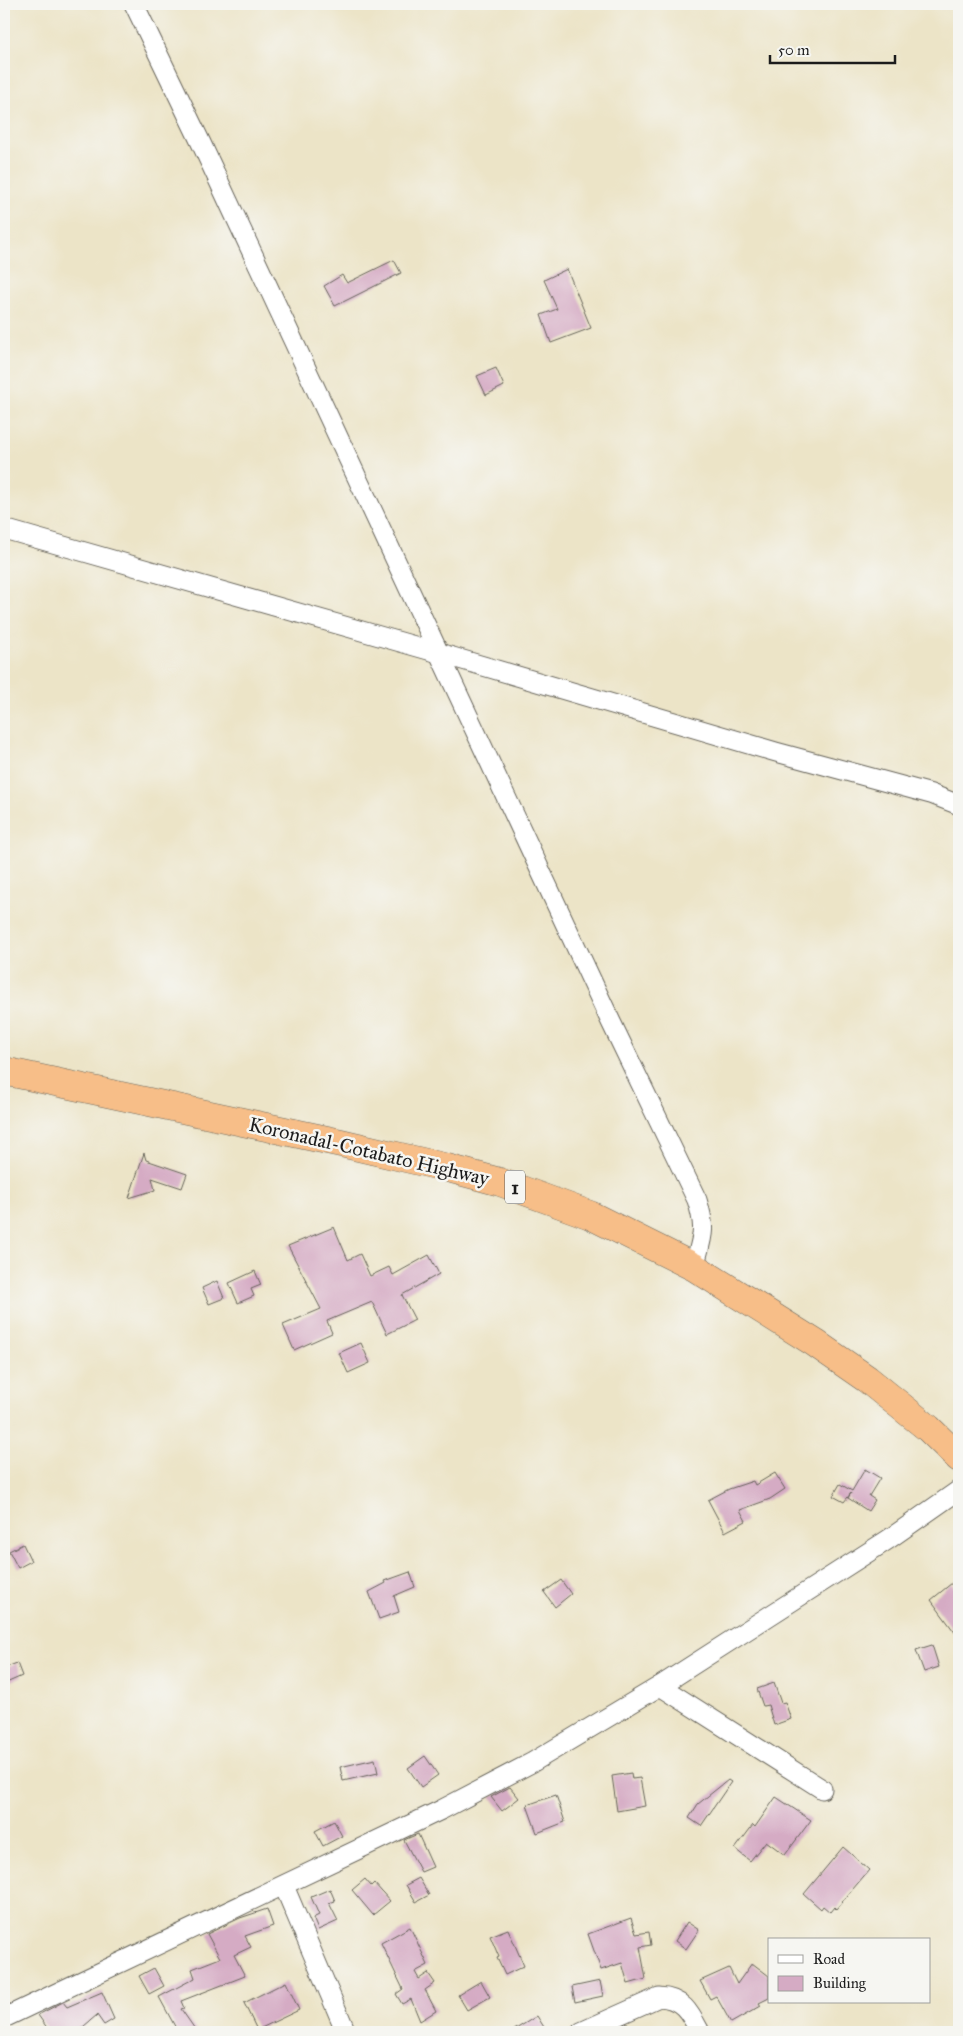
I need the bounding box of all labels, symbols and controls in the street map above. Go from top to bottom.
scale bar [770,32,896,64]
text: 50 m [778,41,810,59]
street label: Koronadal-Cotabato Highway [246,1112,492,1191]
road number: 1 [505,1170,525,1204]
legend [768,1938,930,2004]
text: Road [813,1950,845,1968]
text: Building [813,1974,867,1992]

